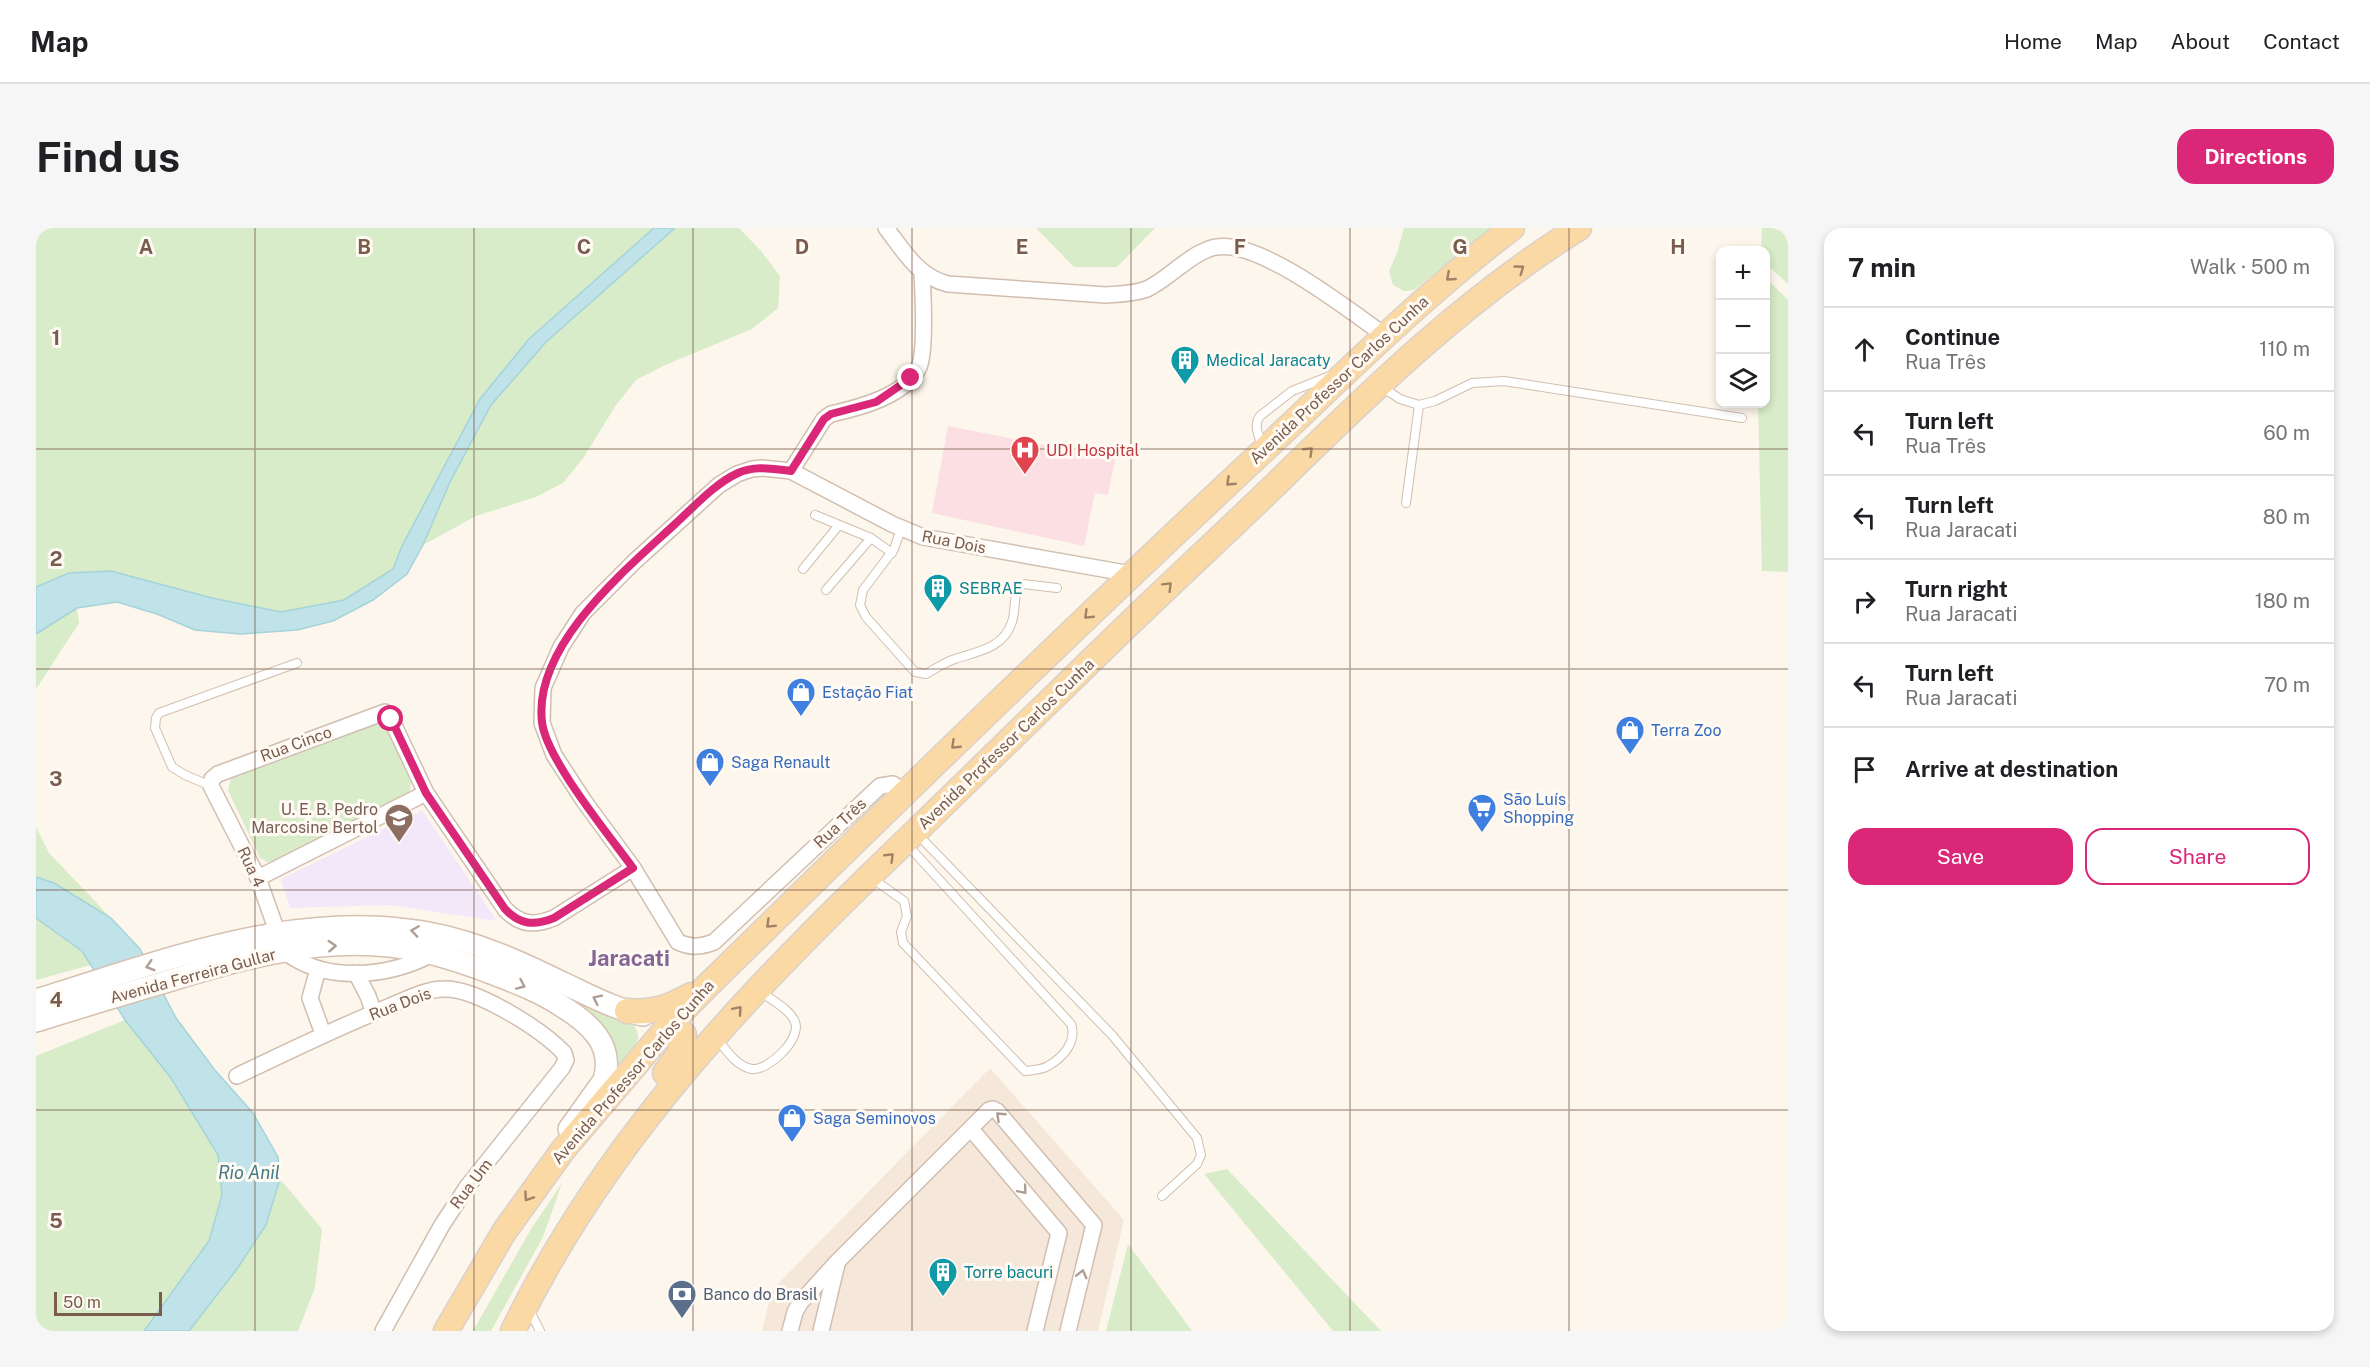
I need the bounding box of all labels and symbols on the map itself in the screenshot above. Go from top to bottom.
text: A [139,235,153,259]
text: B [357,235,371,259]
text: C [577,235,591,259]
text: D [795,235,809,259]
text: E [1016,235,1028,259]
text: F [1234,235,1246,259]
text: G [1452,235,1468,259]
text: H [1670,235,1686,259]
one-way arrow [1513,265,1524,276]
one-way arrow [1446,270,1457,281]
street label: Avenida Professor Carlos Cunha [1246,292,1432,468]
text: 1 [52,326,60,350]
building icon: Medical Jaracaty [1169,344,1201,386]
place label: Medical Jaracaty [1206,351,1331,370]
route end [897,364,923,390]
hospital icon: UDI Hospital [1009,434,1041,476]
place label: UDI Hospital [1046,441,1139,460]
one-way arrow [1302,448,1313,459]
one-way arrow [1226,475,1237,486]
street label: Rua Dois [920,526,988,558]
text: 2 [50,547,62,571]
building icon: SEBRAE [922,572,954,614]
place label: SEBRAE [959,579,1023,598]
one-way arrow [1161,582,1171,593]
one-way arrow [1085,608,1096,619]
street label: Avenida Professor Carlos Cunha [914,655,1098,833]
shop icon: Estação Fiat [785,676,817,718]
place label: Estação Fiat [822,683,913,702]
route start [377,705,403,731]
shop icon: Terra Zoo [1614,714,1646,756]
place label: Terra Zoo [1651,721,1721,740]
street label: Rua Cinco [258,722,334,766]
one-way arrow [952,737,963,748]
shop icon: Saga Renault [694,746,726,788]
place label: Saga Renault [731,753,831,772]
text: 3 [49,767,63,791]
place label: São Luís Shopping [1503,790,1574,827]
supermarket icon: São Luís Shopping [1466,792,1498,834]
street label: Rua Três [810,794,870,852]
place label: U. E. B. Pedro Marcosine Bertol [251,800,378,837]
school or university icon: U. E. B. Pedro Marcosine Bertol [383,802,415,844]
street label: Rua 4 [233,844,269,890]
one-way arrow [882,853,893,864]
one-way arrow [767,917,778,928]
one-way arrow [410,926,420,938]
one-way arrow [328,939,337,952]
street label: Avenida Ferreira Gullar [108,945,278,1007]
district label: Jaracati [588,945,670,971]
one-way arrow [145,959,156,971]
street label: Avenida Professor Carlos Cunha [548,976,718,1168]
one-way arrow [515,978,526,990]
street label: Rua Dois [366,983,434,1025]
text: 4 [49,988,63,1012]
one-way arrow [592,994,603,1006]
one-way arrow [731,1006,742,1017]
shop icon: Saga Seminovos [776,1102,808,1144]
place label: Saga Seminovos [813,1109,936,1128]
one-way arrow [996,1112,1006,1123]
street label: Rua Um [446,1155,496,1213]
water label: Rio Anil [218,1162,280,1183]
one-way arrow [1015,1183,1026,1194]
one-way arrow [524,1190,535,1201]
text: 5 [49,1209,63,1233]
building icon: Torre bacuri [927,1256,959,1298]
place label: Torre bacuri [964,1263,1053,1282]
one-way arrow [1075,1269,1088,1279]
bank icon: Banco do Brasil [666,1278,698,1320]
place label: Banco do Brasil [703,1285,818,1304]
scale bar [54,1289,162,1316]

